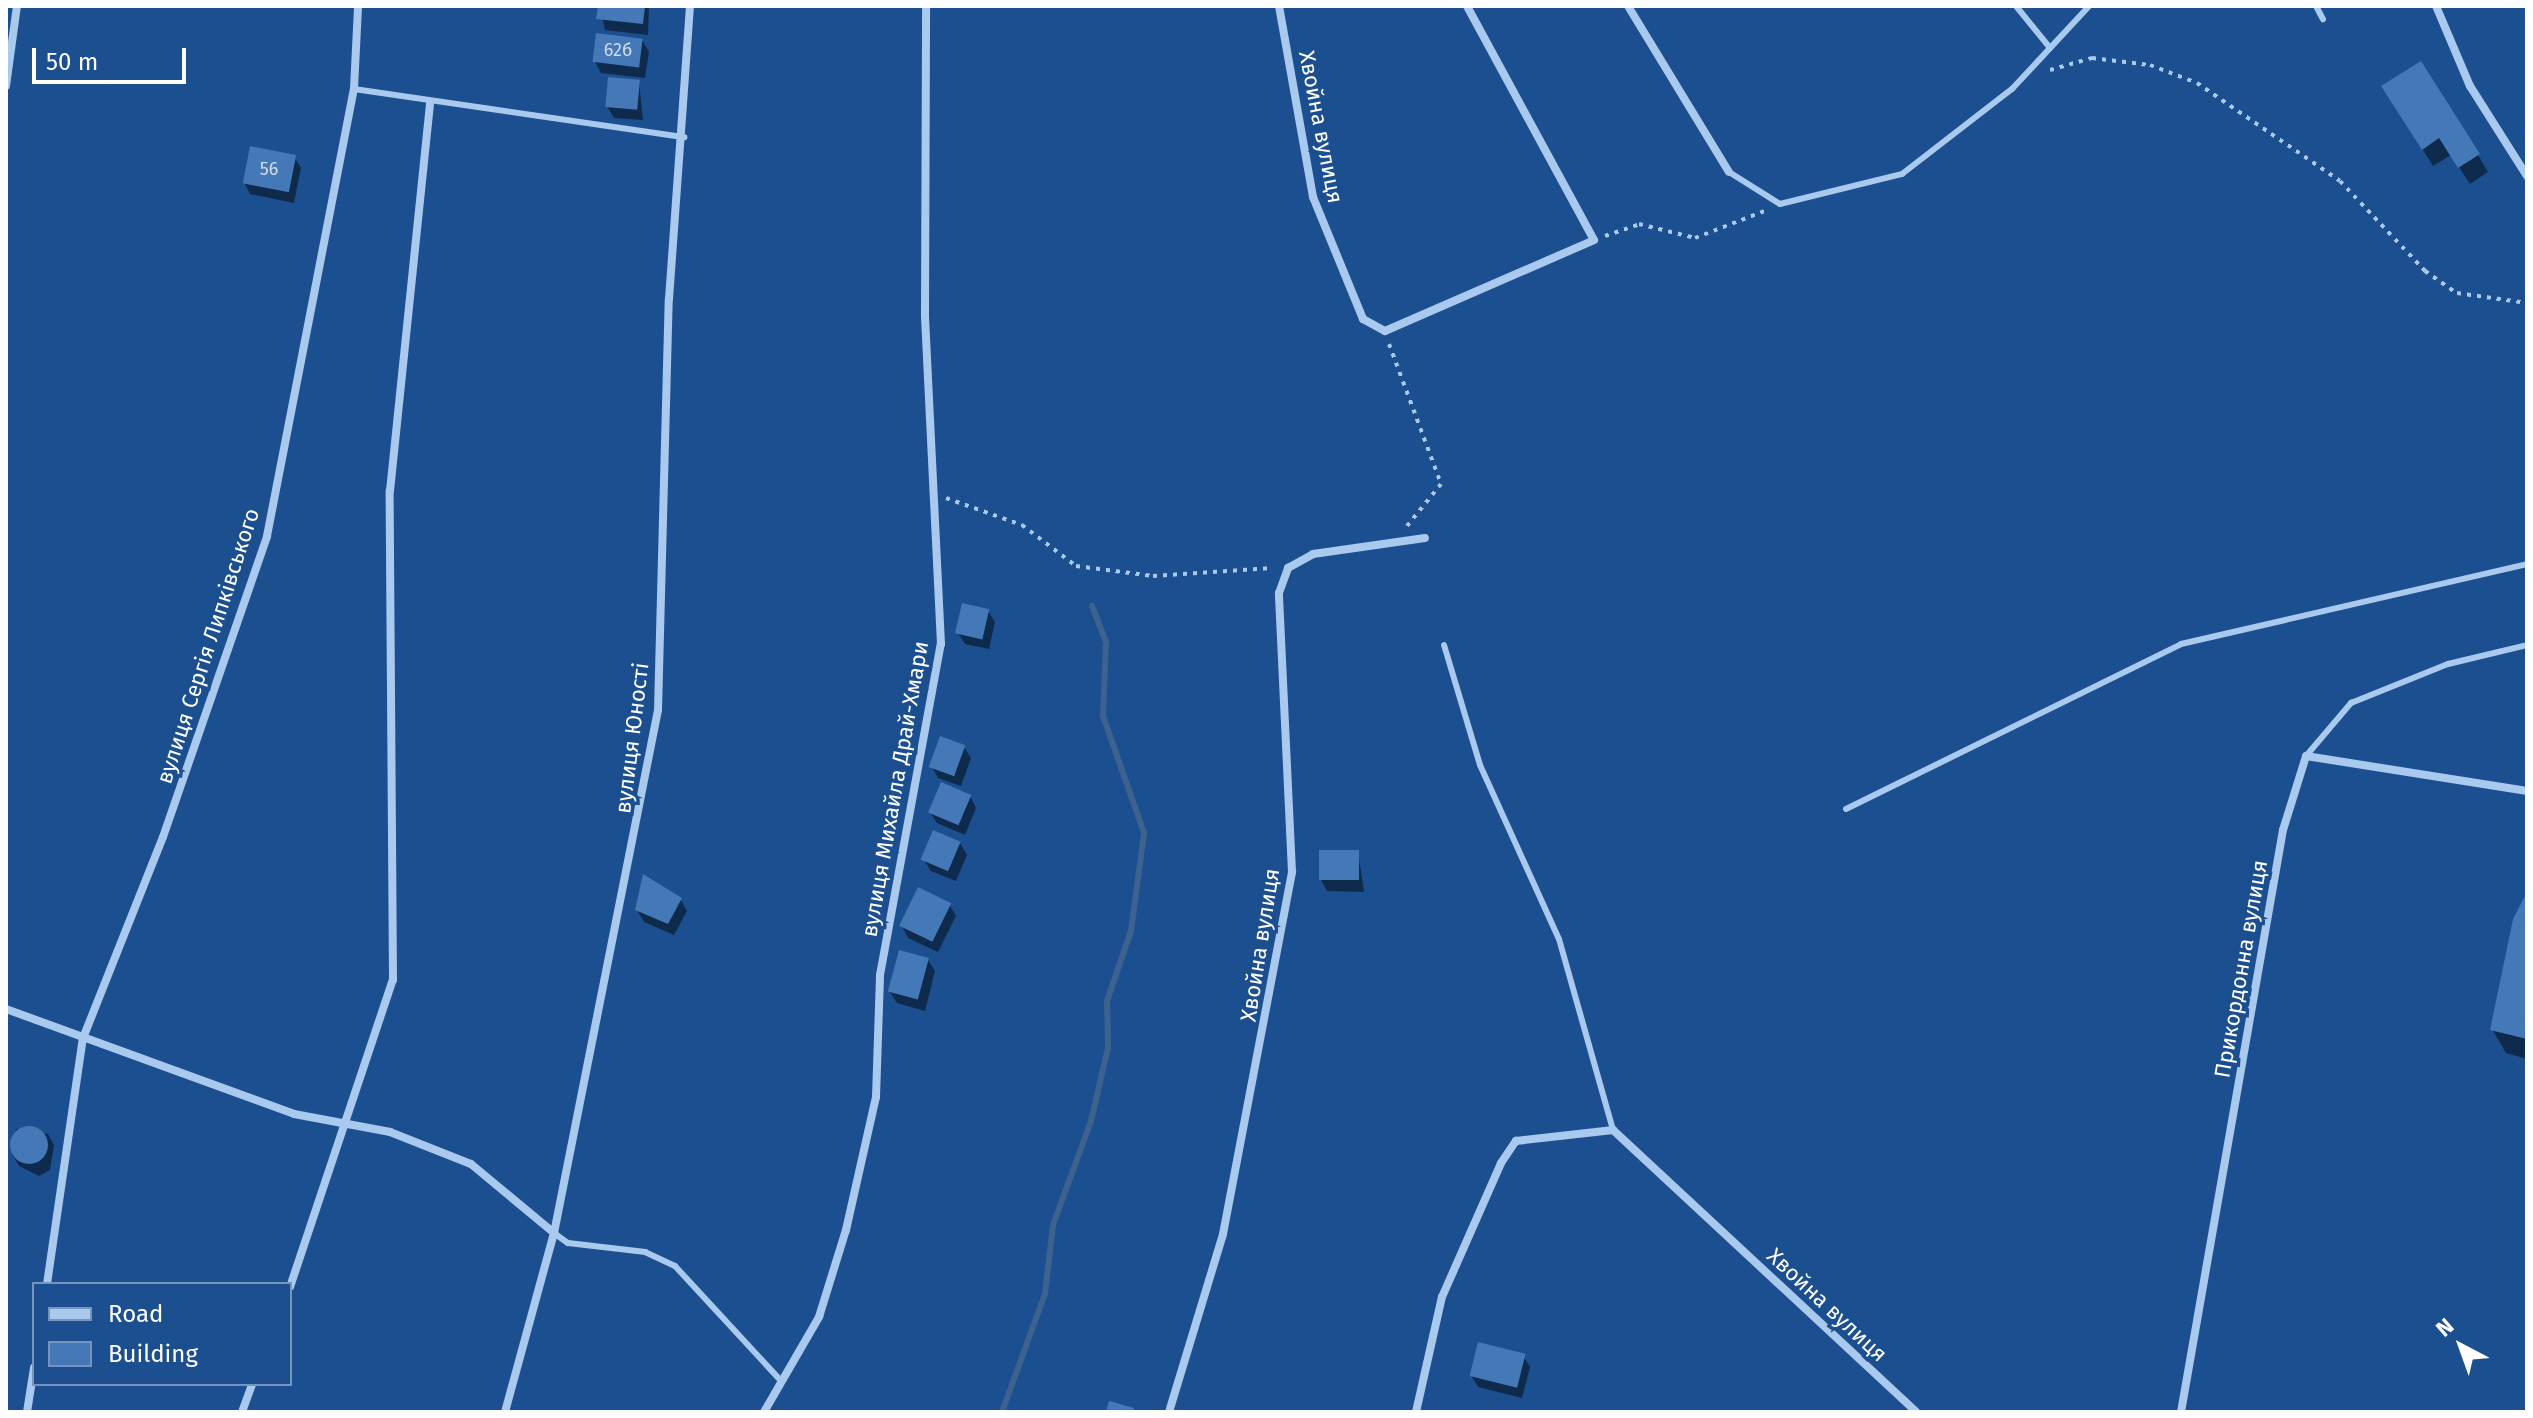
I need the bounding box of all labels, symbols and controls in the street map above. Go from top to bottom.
scale bar [36,32,190,82]
house number: 62б [604,39,632,61]
text: 50 m [46,48,98,76]
street label: Хвойна вулиця [1293,49,1349,205]
house number: 56 [260,158,278,180]
street label: вулиця Сергія Липківського [151,505,265,787]
street label: вулиця Михайла Драй-Хмари [856,639,934,939]
street label: вулиця Юності [610,661,654,815]
street label: Прикордонна вулиця [2209,858,2273,1080]
street label: Хвойна вулиця [1235,867,1285,1023]
street label: Хвойна вулиця [1761,1243,1893,1367]
legend [32,1282,292,1386]
text: Road [108,1300,163,1328]
north arrow [2421,1306,2501,1386]
text: N [2431,1313,2459,1342]
text: Building [108,1340,198,1368]

